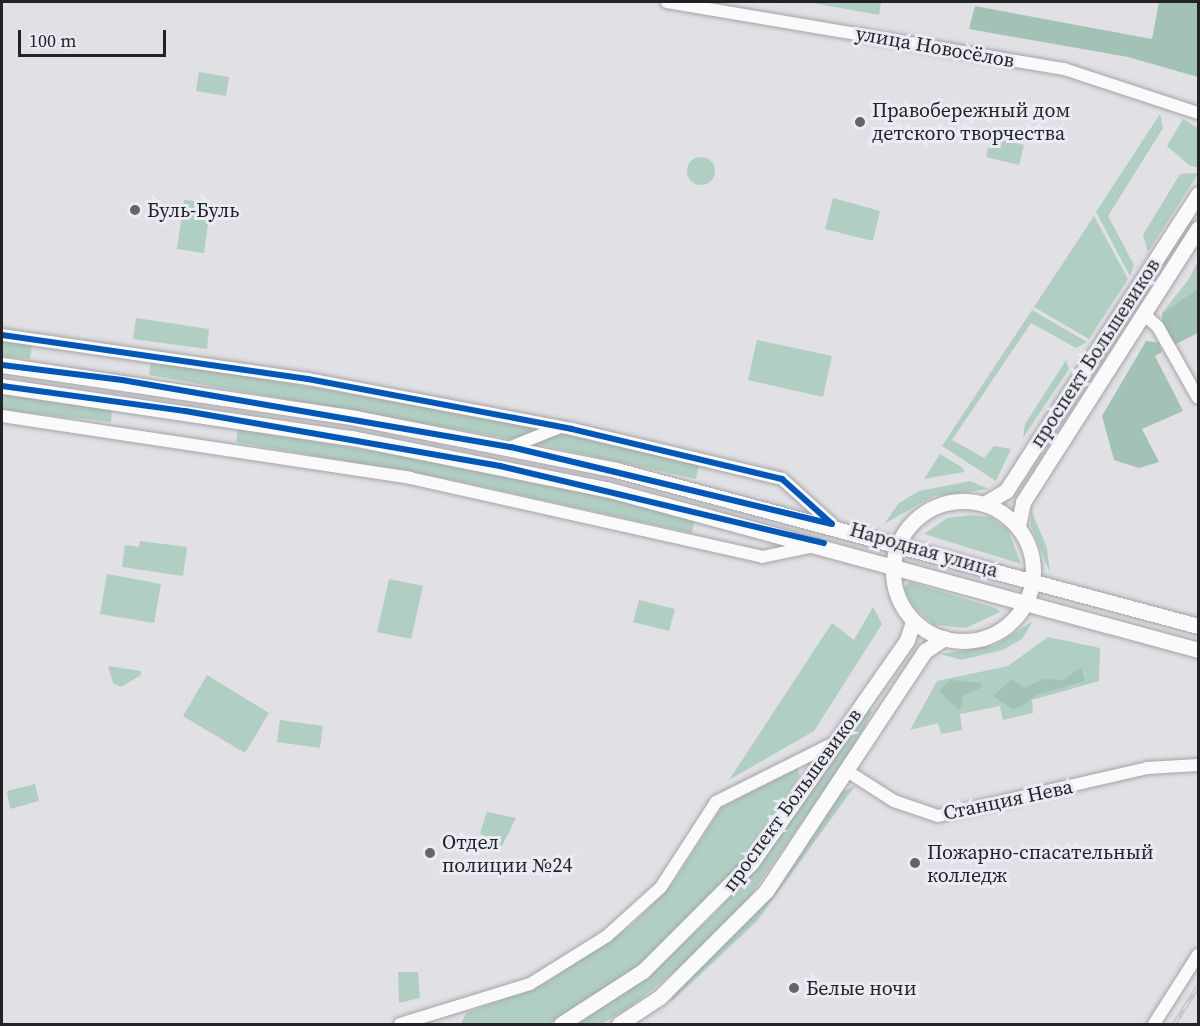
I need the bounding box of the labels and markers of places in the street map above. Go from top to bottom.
place label: Правобережный дом детского творчества [872,98,1070,145]
marker: Правобережный дом детского творчества [853,115,867,129]
place label: Буль-Буль [147,198,239,222]
marker: Буль-Буль [128,203,142,217]
place label: Отдел полиции №24 [442,830,572,877]
place label: Пожарно-спасательный колледж [927,840,1154,887]
marker: Отдел полиции №24 [423,846,437,860]
marker: Пожарно-спасательный колледж [908,856,922,870]
place label: Белые ночи [806,976,917,1000]
marker: Белые ночи [787,981,801,995]

